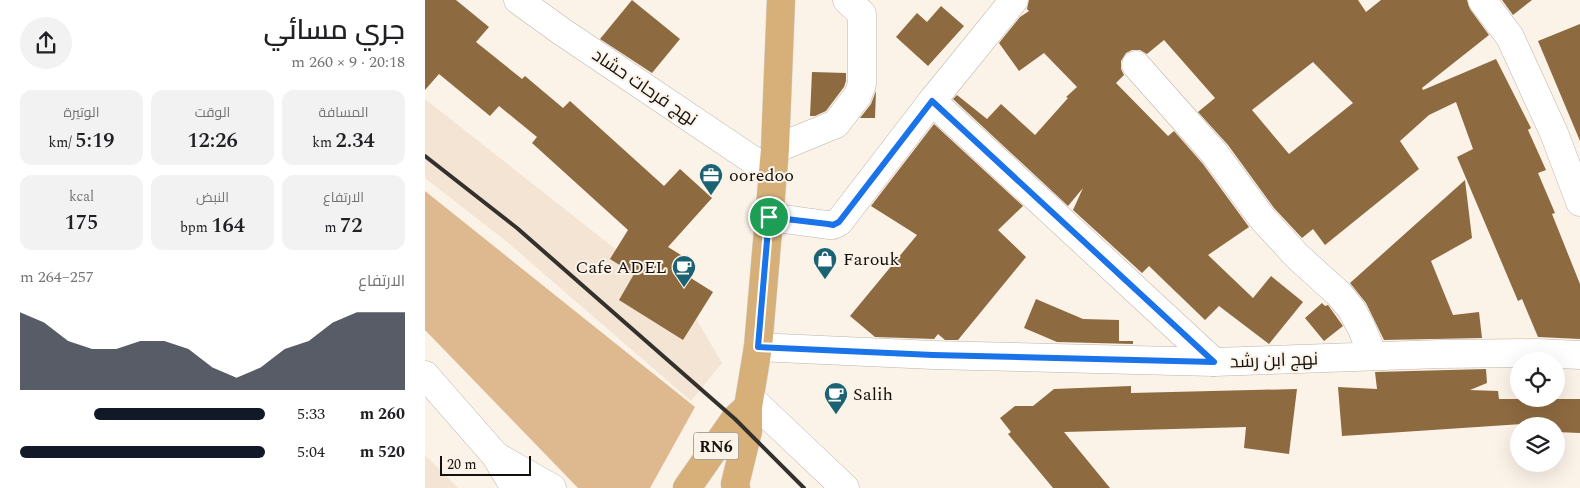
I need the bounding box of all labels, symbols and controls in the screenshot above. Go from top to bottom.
text: جري مسائي [264,9,405,52]
button: share [20,17,72,69]
street label: نهج فرحات حشاد [586,42,703,133]
text: 20:18 · 9 × 260 m [291,50,405,74]
text: الوتيرة [64,102,99,123]
text: الوقت [195,102,230,123]
text: المسافة [319,102,368,123]
text: 5:19 [75,125,115,157]
text: 12:26 [187,125,238,157]
text: 2.34 [336,125,375,157]
text: /km [48,132,75,153]
text: km [312,132,336,153]
office icon: ooredoo [698,162,724,196]
place label: ooredoo [729,162,794,189]
text: kcal [69,186,94,207]
text: النبض [196,187,229,208]
text: الارتفاع [323,187,364,208]
pin [748,196,790,238]
icon: arrive [755,203,783,231]
text: 175 [65,207,98,239]
text: 164 [211,210,245,242]
text: 72 [340,210,363,242]
text: bpm [180,217,211,238]
text: m [324,217,340,238]
shop icon: Farouk [812,246,838,280]
place label: Farouk [843,246,900,273]
place label: Cafe ADEL [575,254,667,281]
cafe icon: Cafe ADEL [671,254,697,288]
text: 257–264 m [20,265,94,289]
text: الارتفاع [358,269,405,293]
street label: نهج ابن رشد [1229,345,1319,376]
map controls [1510,352,1565,472]
button: locate [1510,352,1565,407]
cafe icon: Salih [823,381,849,415]
place label: Salih [853,381,893,408]
text: 5:33 [297,402,325,426]
text: 260 m [360,402,405,426]
button: layers [1510,417,1565,472]
road number: RN6 [693,432,739,460]
text: 5:04 [297,440,325,464]
text: 520 m [360,440,405,464]
scale bar [440,453,531,476]
text: 20 m [447,454,477,475]

